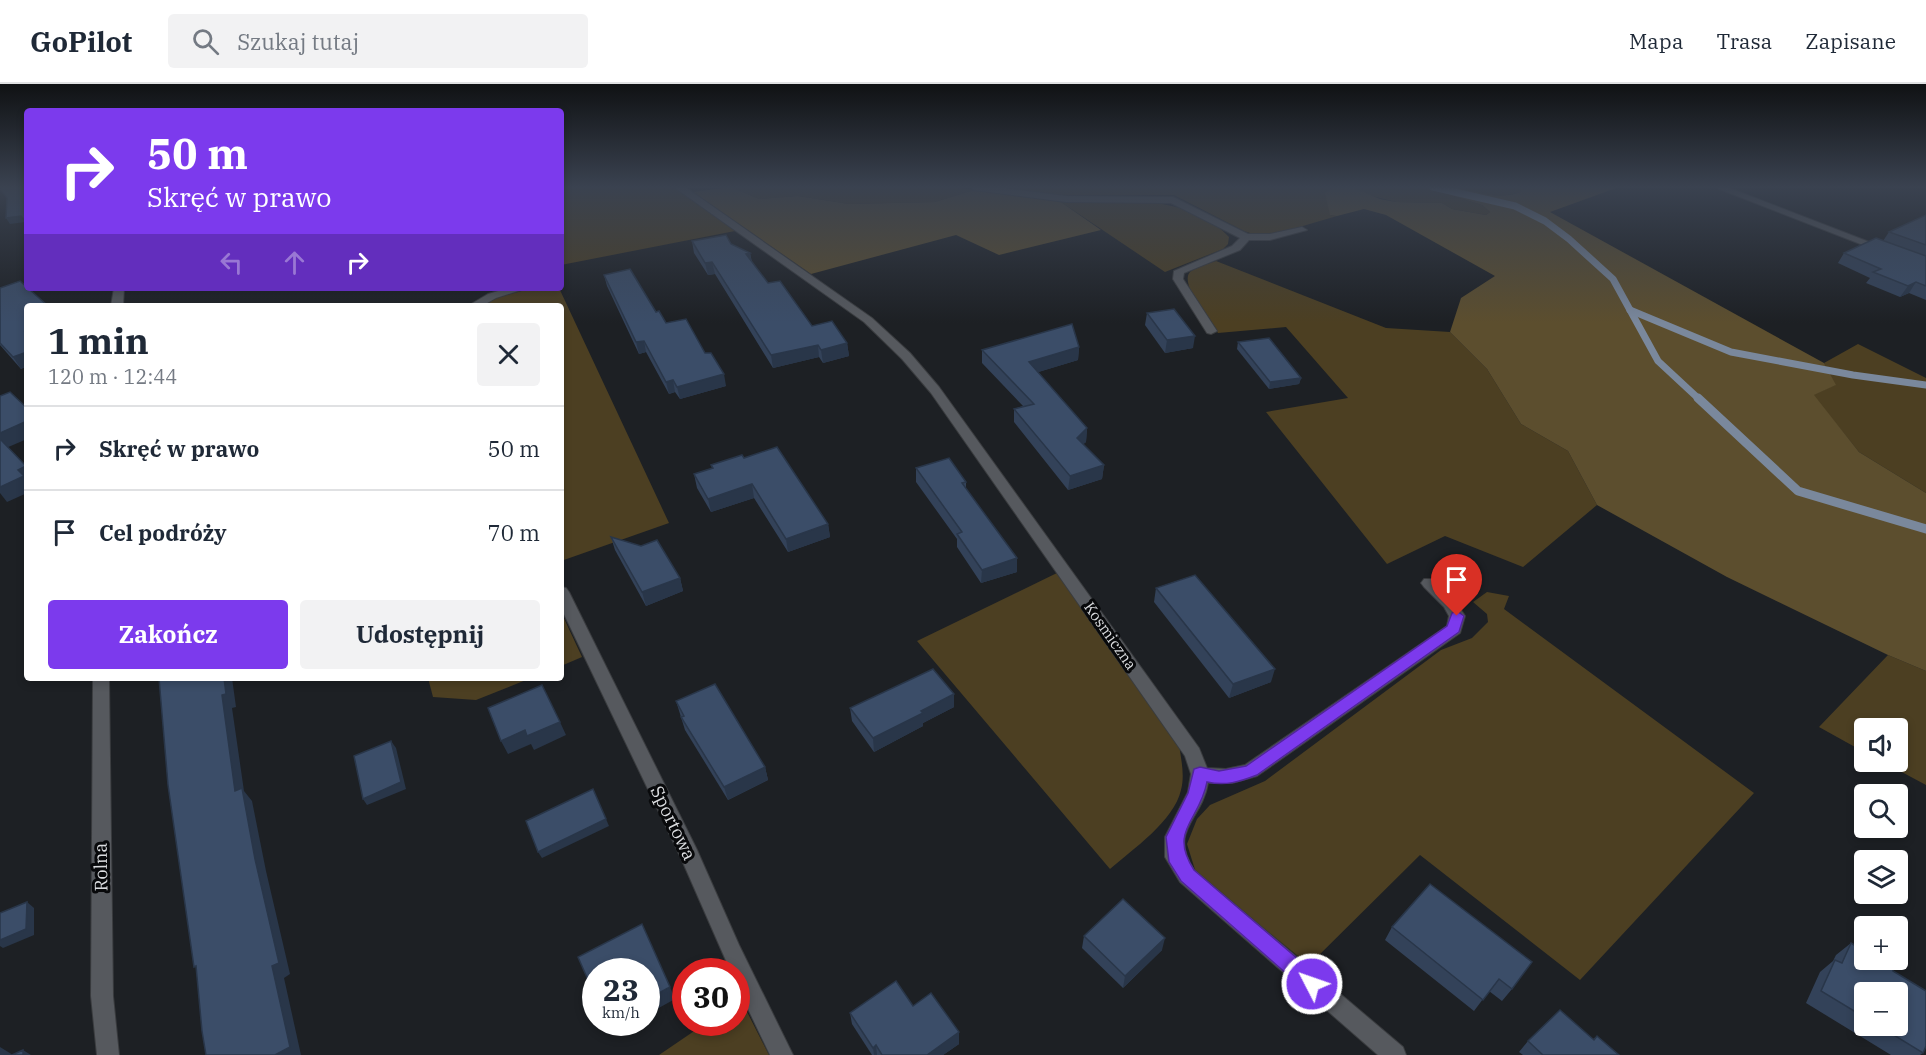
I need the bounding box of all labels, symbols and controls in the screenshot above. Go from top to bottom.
search box [168,14,588,68]
text: GoPilot [30,23,132,60]
icon: search [189,25,222,58]
text: Szukaj tutaj [237,27,359,56]
text: Mapa [1629,27,1683,55]
text: Trasa [1716,27,1772,55]
text: Zapisane [1805,27,1896,55]
text: 50 m [147,126,248,181]
icon: right [48,132,126,210]
text: Skręć w prawo [147,179,332,214]
icon: left [215,246,248,279]
icon: ahead [278,246,311,279]
icon: right [341,246,374,279]
text: 1 min [48,317,149,364]
button: close [477,323,540,386]
text: 120 m · 12:44 [48,363,177,390]
icon: right [48,432,81,465]
text: Skręć w prawo [99,434,259,463]
text: 50 m [488,434,540,463]
icon: arrive [48,516,81,549]
text: Cel podróży [99,518,227,547]
text: 70 m [488,518,540,547]
pin [1431,554,1482,616]
icon: arrive [1440,563,1473,596]
street label: Kosmiczna [1080,598,1141,673]
button: Zakończ [48,600,288,669]
button: Udostępnij [300,600,540,669]
map controls [1854,718,1908,1036]
button: sound [1854,718,1908,772]
street label: Sportowa [646,782,701,864]
button: search [1854,784,1908,838]
street label: Rolna [89,842,112,892]
button: layers [1854,850,1908,904]
button: + [1854,916,1908,970]
position arrow [1280,952,1344,1016]
speed limit sign: 30 [672,958,750,1036]
text: 23 [603,970,639,1009]
button: − [1854,982,1908,1036]
text: km/h [602,1003,640,1022]

